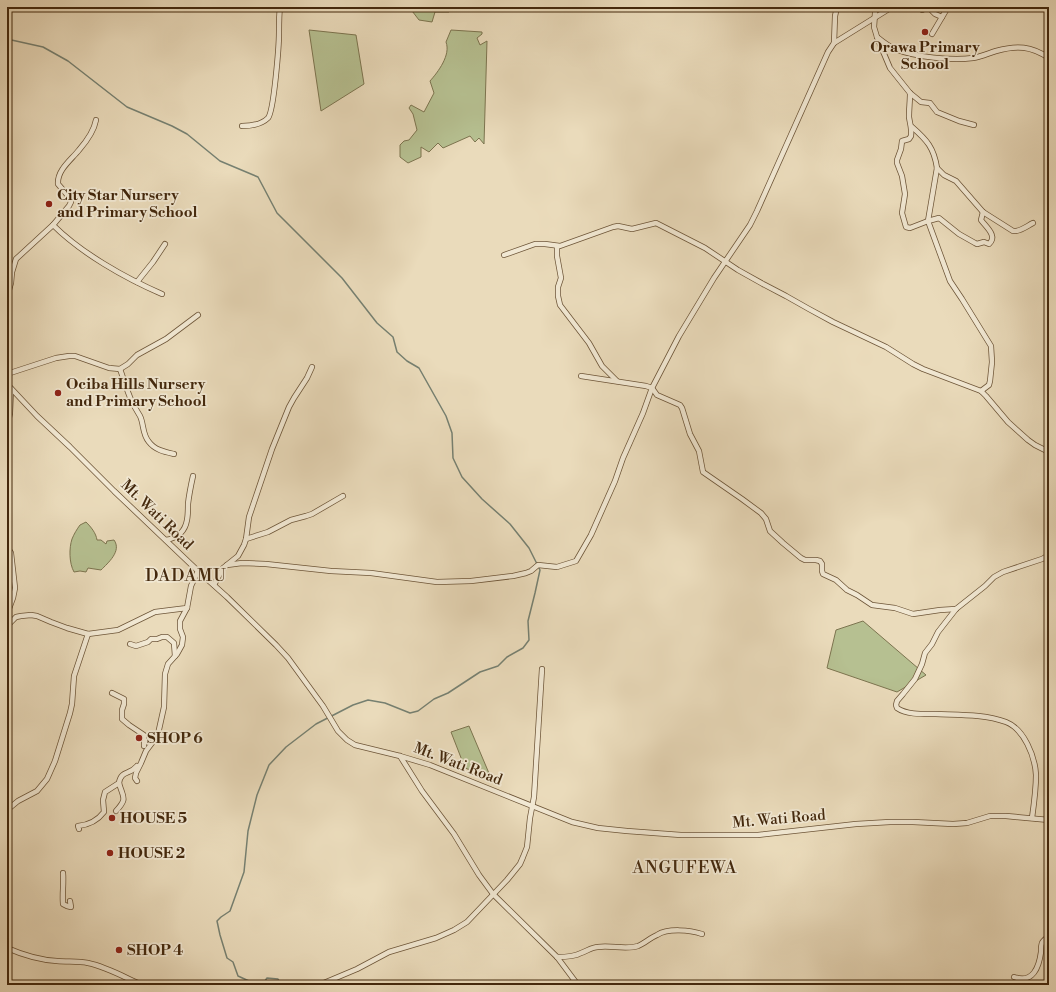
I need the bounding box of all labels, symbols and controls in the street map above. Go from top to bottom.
marker: Orawa Primary School [920,27,930,37]
place label: Orawa Primary School [870,38,980,74]
place label: City Star Nursery and Primary School [57,186,197,222]
marker: City Star Nursery and Primary School [44,199,54,209]
place label: Ociba Hills Nursery and Primary School [66,375,206,411]
marker: Ociba Hills Nursery and Primary School [53,388,63,398]
street label: Mt. Wati Road [117,476,198,555]
district label: DADAMU [145,565,227,587]
place label: SHOP 6 [147,729,203,748]
marker: SHOP 6 [134,733,144,743]
street label: Mt. Wati Road [411,738,505,790]
street label: Mt. Wati Road [732,805,827,833]
place label: HOUSE 5 [120,809,187,828]
marker: HOUSE 5 [107,813,117,823]
place label: HOUSE 2 [118,844,185,863]
marker: HOUSE 2 [105,848,115,858]
district label: ANGUFEWA [631,857,738,879]
place label: SHOP 4 [127,941,183,960]
marker: SHOP 4 [114,945,124,955]

